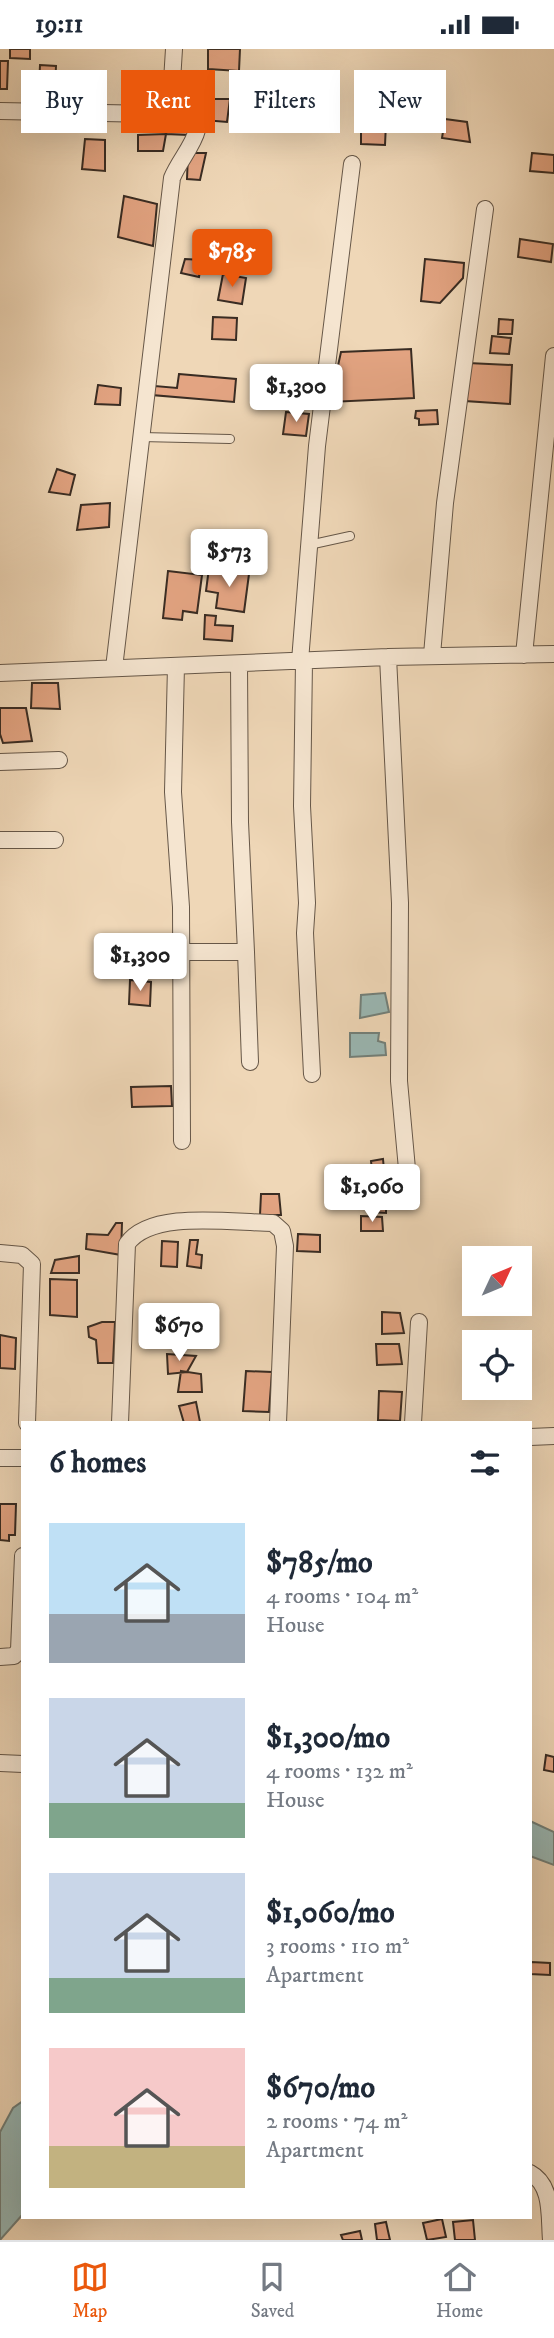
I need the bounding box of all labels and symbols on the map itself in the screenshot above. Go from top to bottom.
pin: $785 [191,229,273,289]
pin: $1,300 [239,365,353,424]
pin: $573 [188,529,270,589]
pin: $1,300 [83,933,197,993]
pin: $1,060 [315,1165,429,1224]
north arrow [462,1246,532,1316]
pin: $670 [138,1303,220,1363]

